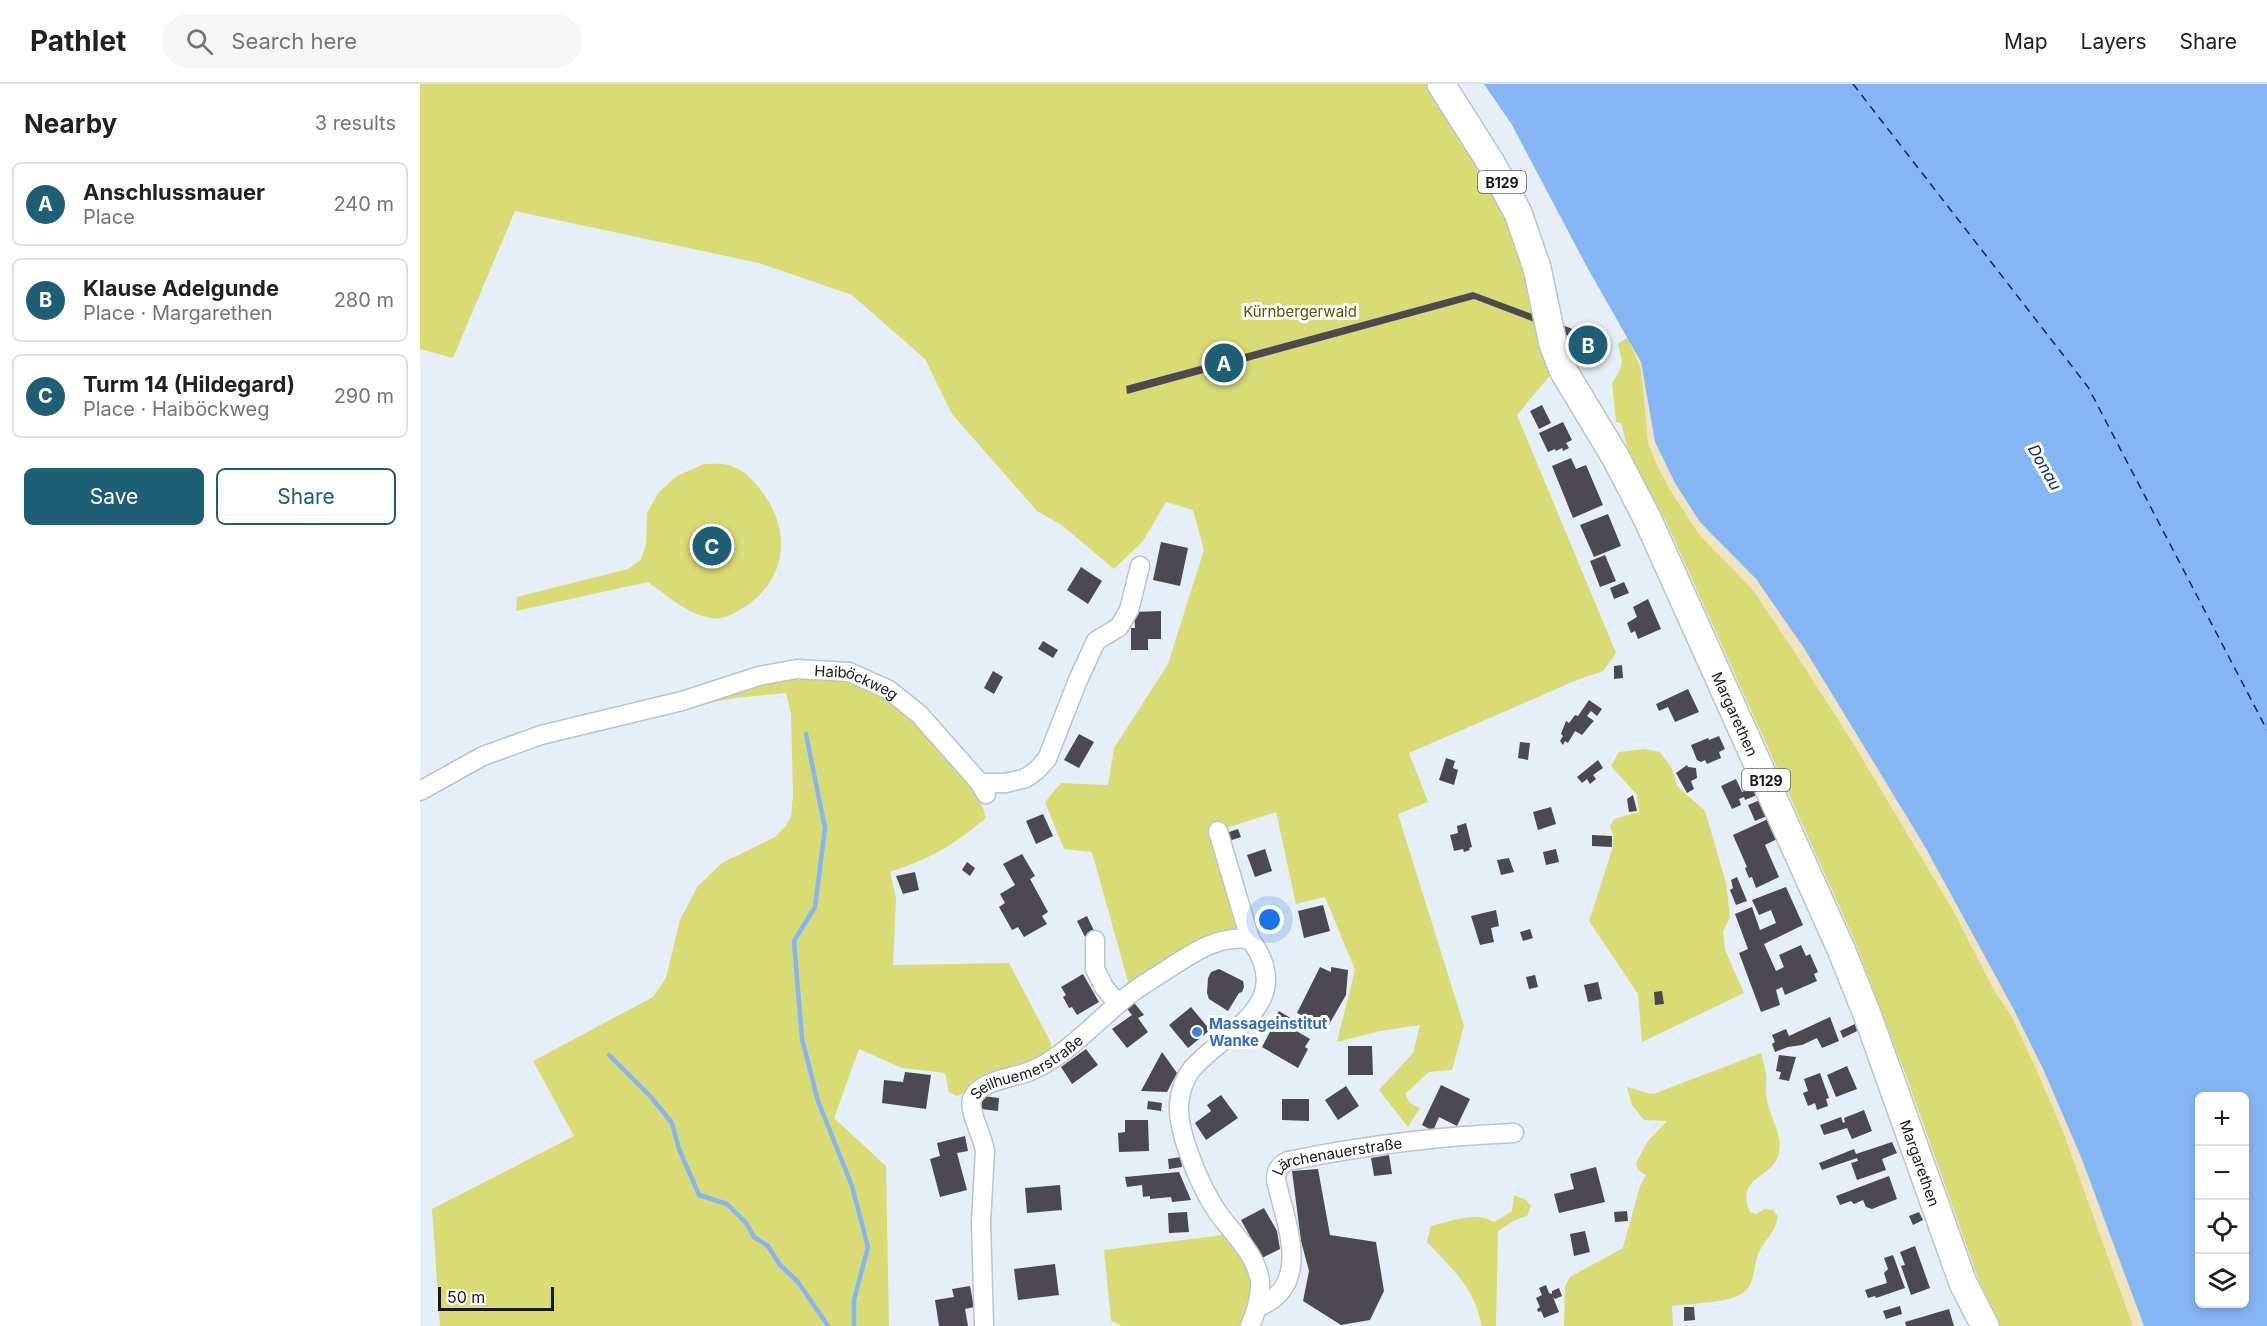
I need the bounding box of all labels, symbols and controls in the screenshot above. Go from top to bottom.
search box [162,14,582,68]
text: Pathlet [30,24,126,58]
icon: search [183,25,216,58]
text: Search here [231,28,357,54]
text: Map [2004,29,2048,54]
text: Layers [2081,29,2147,54]
text: Share [2180,29,2237,54]
text: Nearby [24,108,117,139]
text: 3 results [315,111,396,135]
road number: B129 [1478,171,1526,193]
text: Anschlussmauer [83,179,265,205]
text: A [38,192,53,216]
text: 240 m [333,192,394,216]
text: Place [83,205,135,229]
text: Klause Adelgunde [83,275,279,301]
text: B [39,288,52,312]
text: 280 m [334,288,394,312]
text: Place · Margarethen [83,301,273,325]
park label: Kürnbergerwald [1243,302,1357,321]
pin: B [1568,322,1608,368]
pin: A [1204,340,1244,386]
text: Turm 14 (Hildegard) [83,371,295,397]
text: C [38,384,53,408]
text: 290 m [334,384,394,408]
text: Place · Haiböckweg [83,397,269,421]
water label: Donau [2024,440,2066,494]
button: Save [24,468,204,525]
button: Share [216,468,396,525]
pin: C [692,524,732,568]
street label: Haiböckweg [814,661,903,704]
street label: Margarethen [1708,669,1762,759]
road number: B129 [1742,769,1790,791]
your location [1255,905,1284,934]
place label: Massageinstitut Wanke [1209,1014,1328,1050]
marker: Massageinstitut Wanke [1190,1025,1204,1039]
street label: Seilhuemerstraße [965,1030,1086,1103]
map controls [2195,1092,2249,1308]
button: + [2195,1092,2249,1146]
street label: Margarethen [1896,1117,1944,1209]
street label: Lärchenauerstraße [1267,1133,1403,1178]
button: − [2195,1146,2249,1200]
button: locate [2195,1200,2249,1254]
button: layers [2195,1254,2249,1308]
scale bar [438,1284,554,1312]
text: 50 m [447,1287,485,1307]

